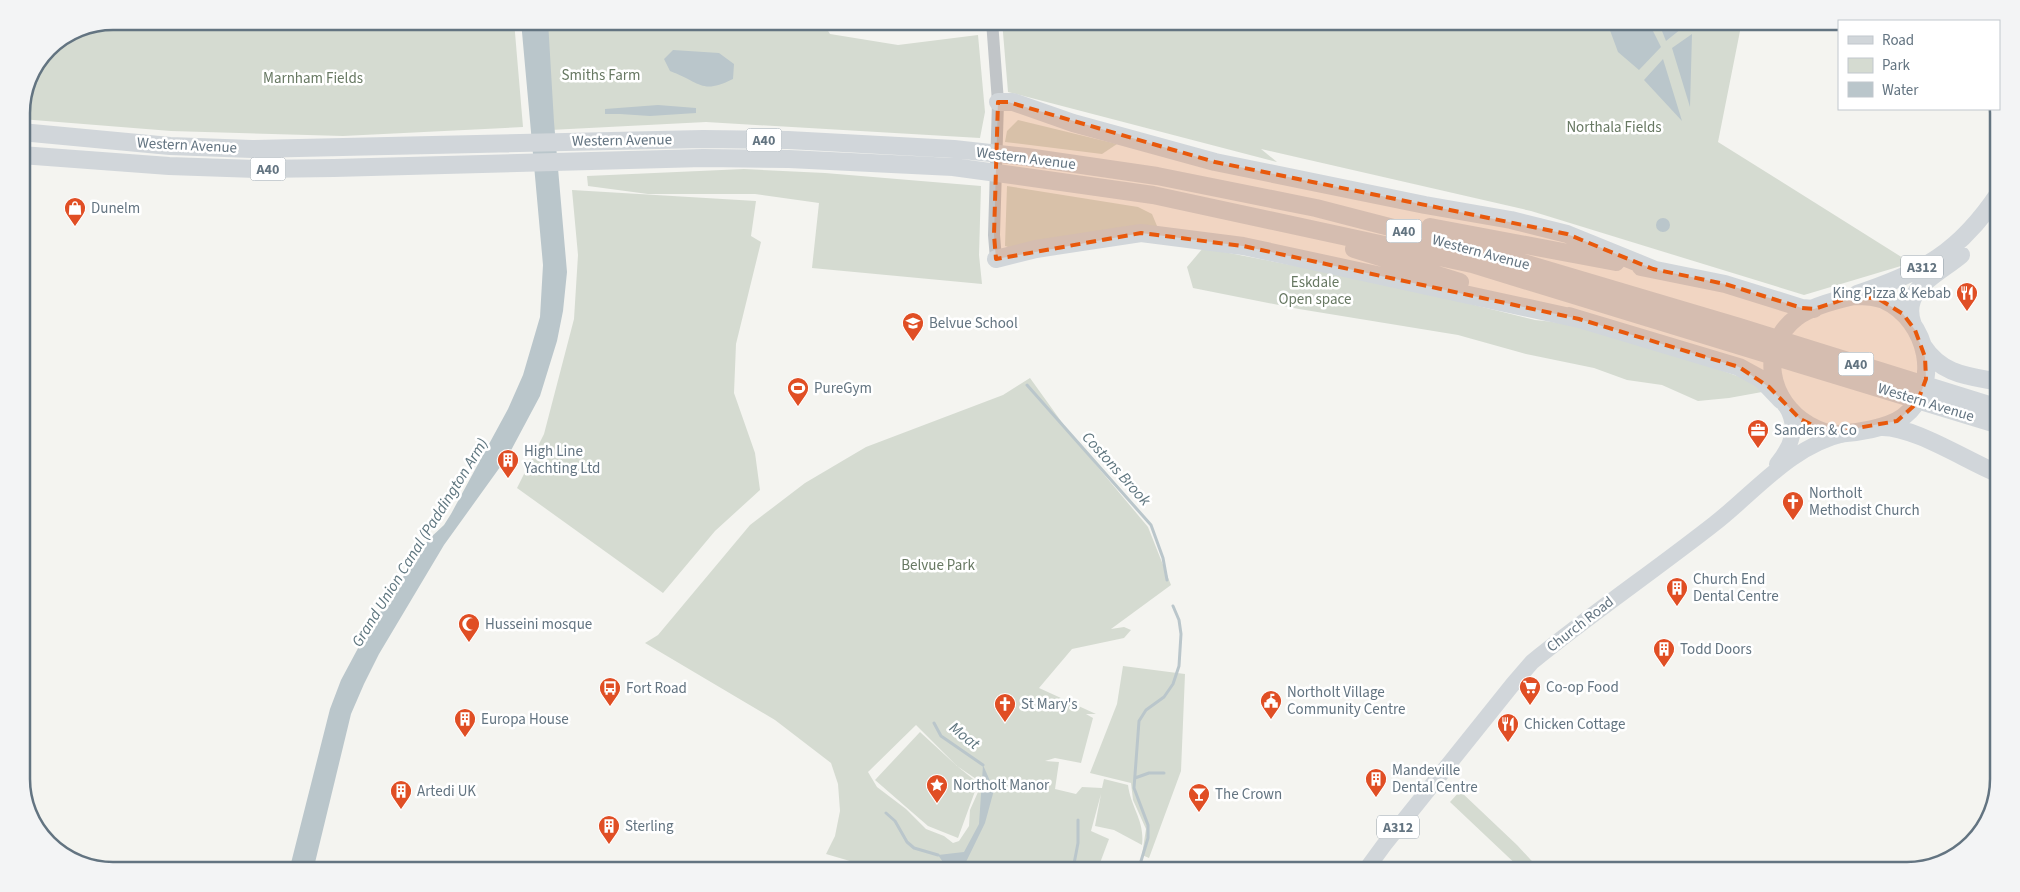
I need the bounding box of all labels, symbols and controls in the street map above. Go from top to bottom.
legend [1838,20,2000,110]
text: Road [1882,30,1914,51]
text: Park [1882,55,1911,76]
park label: Smiths Farm [562,65,640,86]
park label: Marnham Fields [263,68,363,89]
text: Water [1882,80,1919,101]
park label: Northala Fields [1566,117,1662,138]
road number: A40 [746,128,782,152]
street label: Western Avenue [572,129,672,152]
street label: Western Avenue [136,132,238,159]
street label: Western Avenue [975,142,1077,175]
road number: A40 [250,157,286,180]
shop icon: Dunelm [63,196,87,227]
place label: Dunelm [91,198,140,219]
road number: A40 [1386,220,1422,242]
street label: Western Avenue [1430,229,1532,276]
road number: A312 [1901,256,1943,278]
park label: Eskdale Open space [1279,272,1351,310]
restaurant icon: King Pizza & Kebab [1955,281,1979,312]
place label: King Pizza & Kebab [1833,283,1951,304]
school or university icon: Belvue School [901,311,925,342]
place label: Belvue School [929,313,1018,334]
road number: A40 [1838,352,1874,376]
sports icon: PureGym [786,376,810,407]
place label: PureGym [814,378,872,399]
street label: Western Avenue [1875,378,1977,427]
office icon: Sanders & Co [1746,418,1770,449]
place label: Sanders & Co [1774,420,1857,441]
water label: Costons Brook [1077,427,1156,511]
water label: Grand Union Canal (Paddington Arm) [346,434,493,651]
place label: High Line Yachting Ltd [523,441,600,479]
building icon: High Line Yachting Ltd [496,448,520,479]
place label: Northolt Methodist Church [1809,483,1920,521]
church icon: Northolt Methodist Church [1781,490,1805,521]
park label: Belvue Park [901,555,975,576]
place label: Church End Dental Centre [1693,569,1779,607]
building icon: Church End Dental Centre [1665,576,1689,607]
street label: Church Road [1542,591,1618,657]
mosque icon: Husseini mosque [457,612,481,643]
place label: Husseini mosque [485,614,592,635]
building icon: Todd Doors [1652,637,1676,668]
place label: Todd Doors [1680,639,1752,660]
supermarket icon: Co-op Food [1518,675,1542,706]
bus stop icon: Fort Road [598,676,622,707]
place label: Co-op Food [1546,677,1619,698]
place label: Fort Road [626,678,687,699]
place label: Northolt Village Community Centre [1287,682,1405,720]
public building icon: Northolt Village Community Centre [1259,689,1283,720]
church icon: St Mary's [993,692,1017,723]
place label: St Mary's [1021,694,1078,715]
building icon: Europa House [453,707,477,738]
place label: Europa House [481,709,569,730]
restaurant icon: Chicken Cottage [1496,712,1520,743]
place label: Chicken Cottage [1524,714,1625,735]
water label: Moat [945,717,985,755]
place label: Mandeville Dental Centre [1392,760,1478,798]
building icon: Mandeville Dental Centre [1364,767,1388,798]
place icon: Northolt Manor [925,773,949,804]
place label: Northolt Manor [953,775,1050,796]
building icon: Artedi UK [389,779,413,810]
place label: Artedi UK [417,781,476,802]
bar icon: The Crown [1187,782,1211,813]
place label: The Crown [1215,784,1282,805]
building icon: Sterling [597,814,621,845]
place label: Sterling [625,816,674,837]
road number: A312 [1377,816,1419,839]

